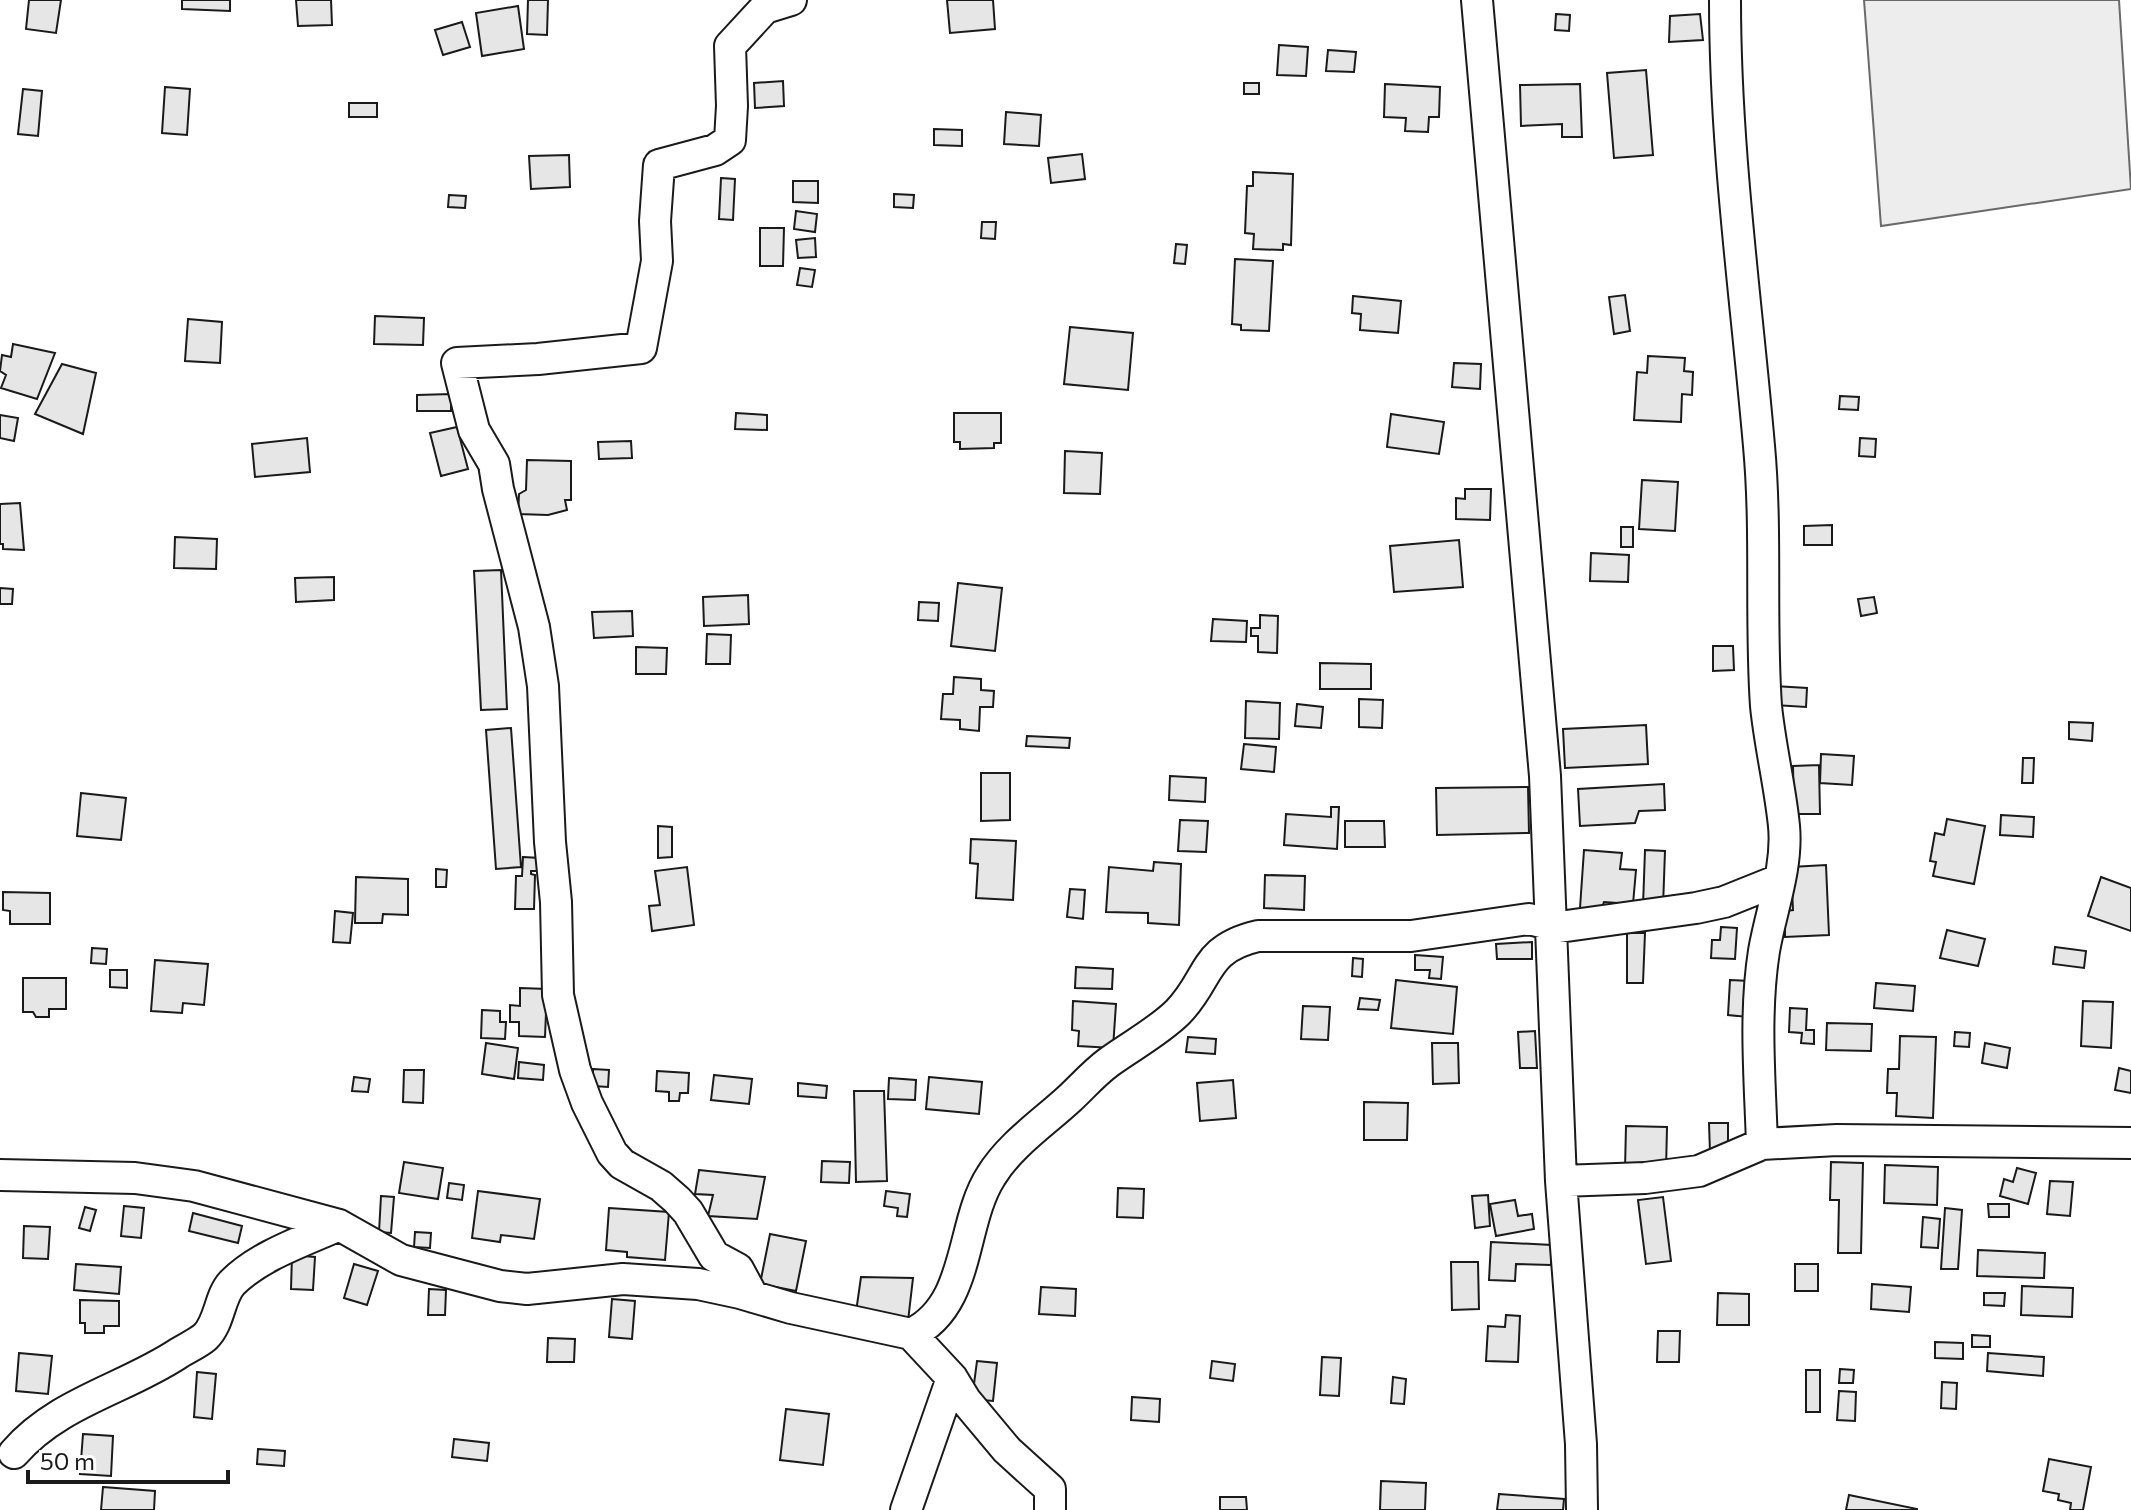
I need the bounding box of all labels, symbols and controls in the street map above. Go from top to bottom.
scale bar [28,1434,228,1484]
text: 50 m [40,1446,95,1475]

